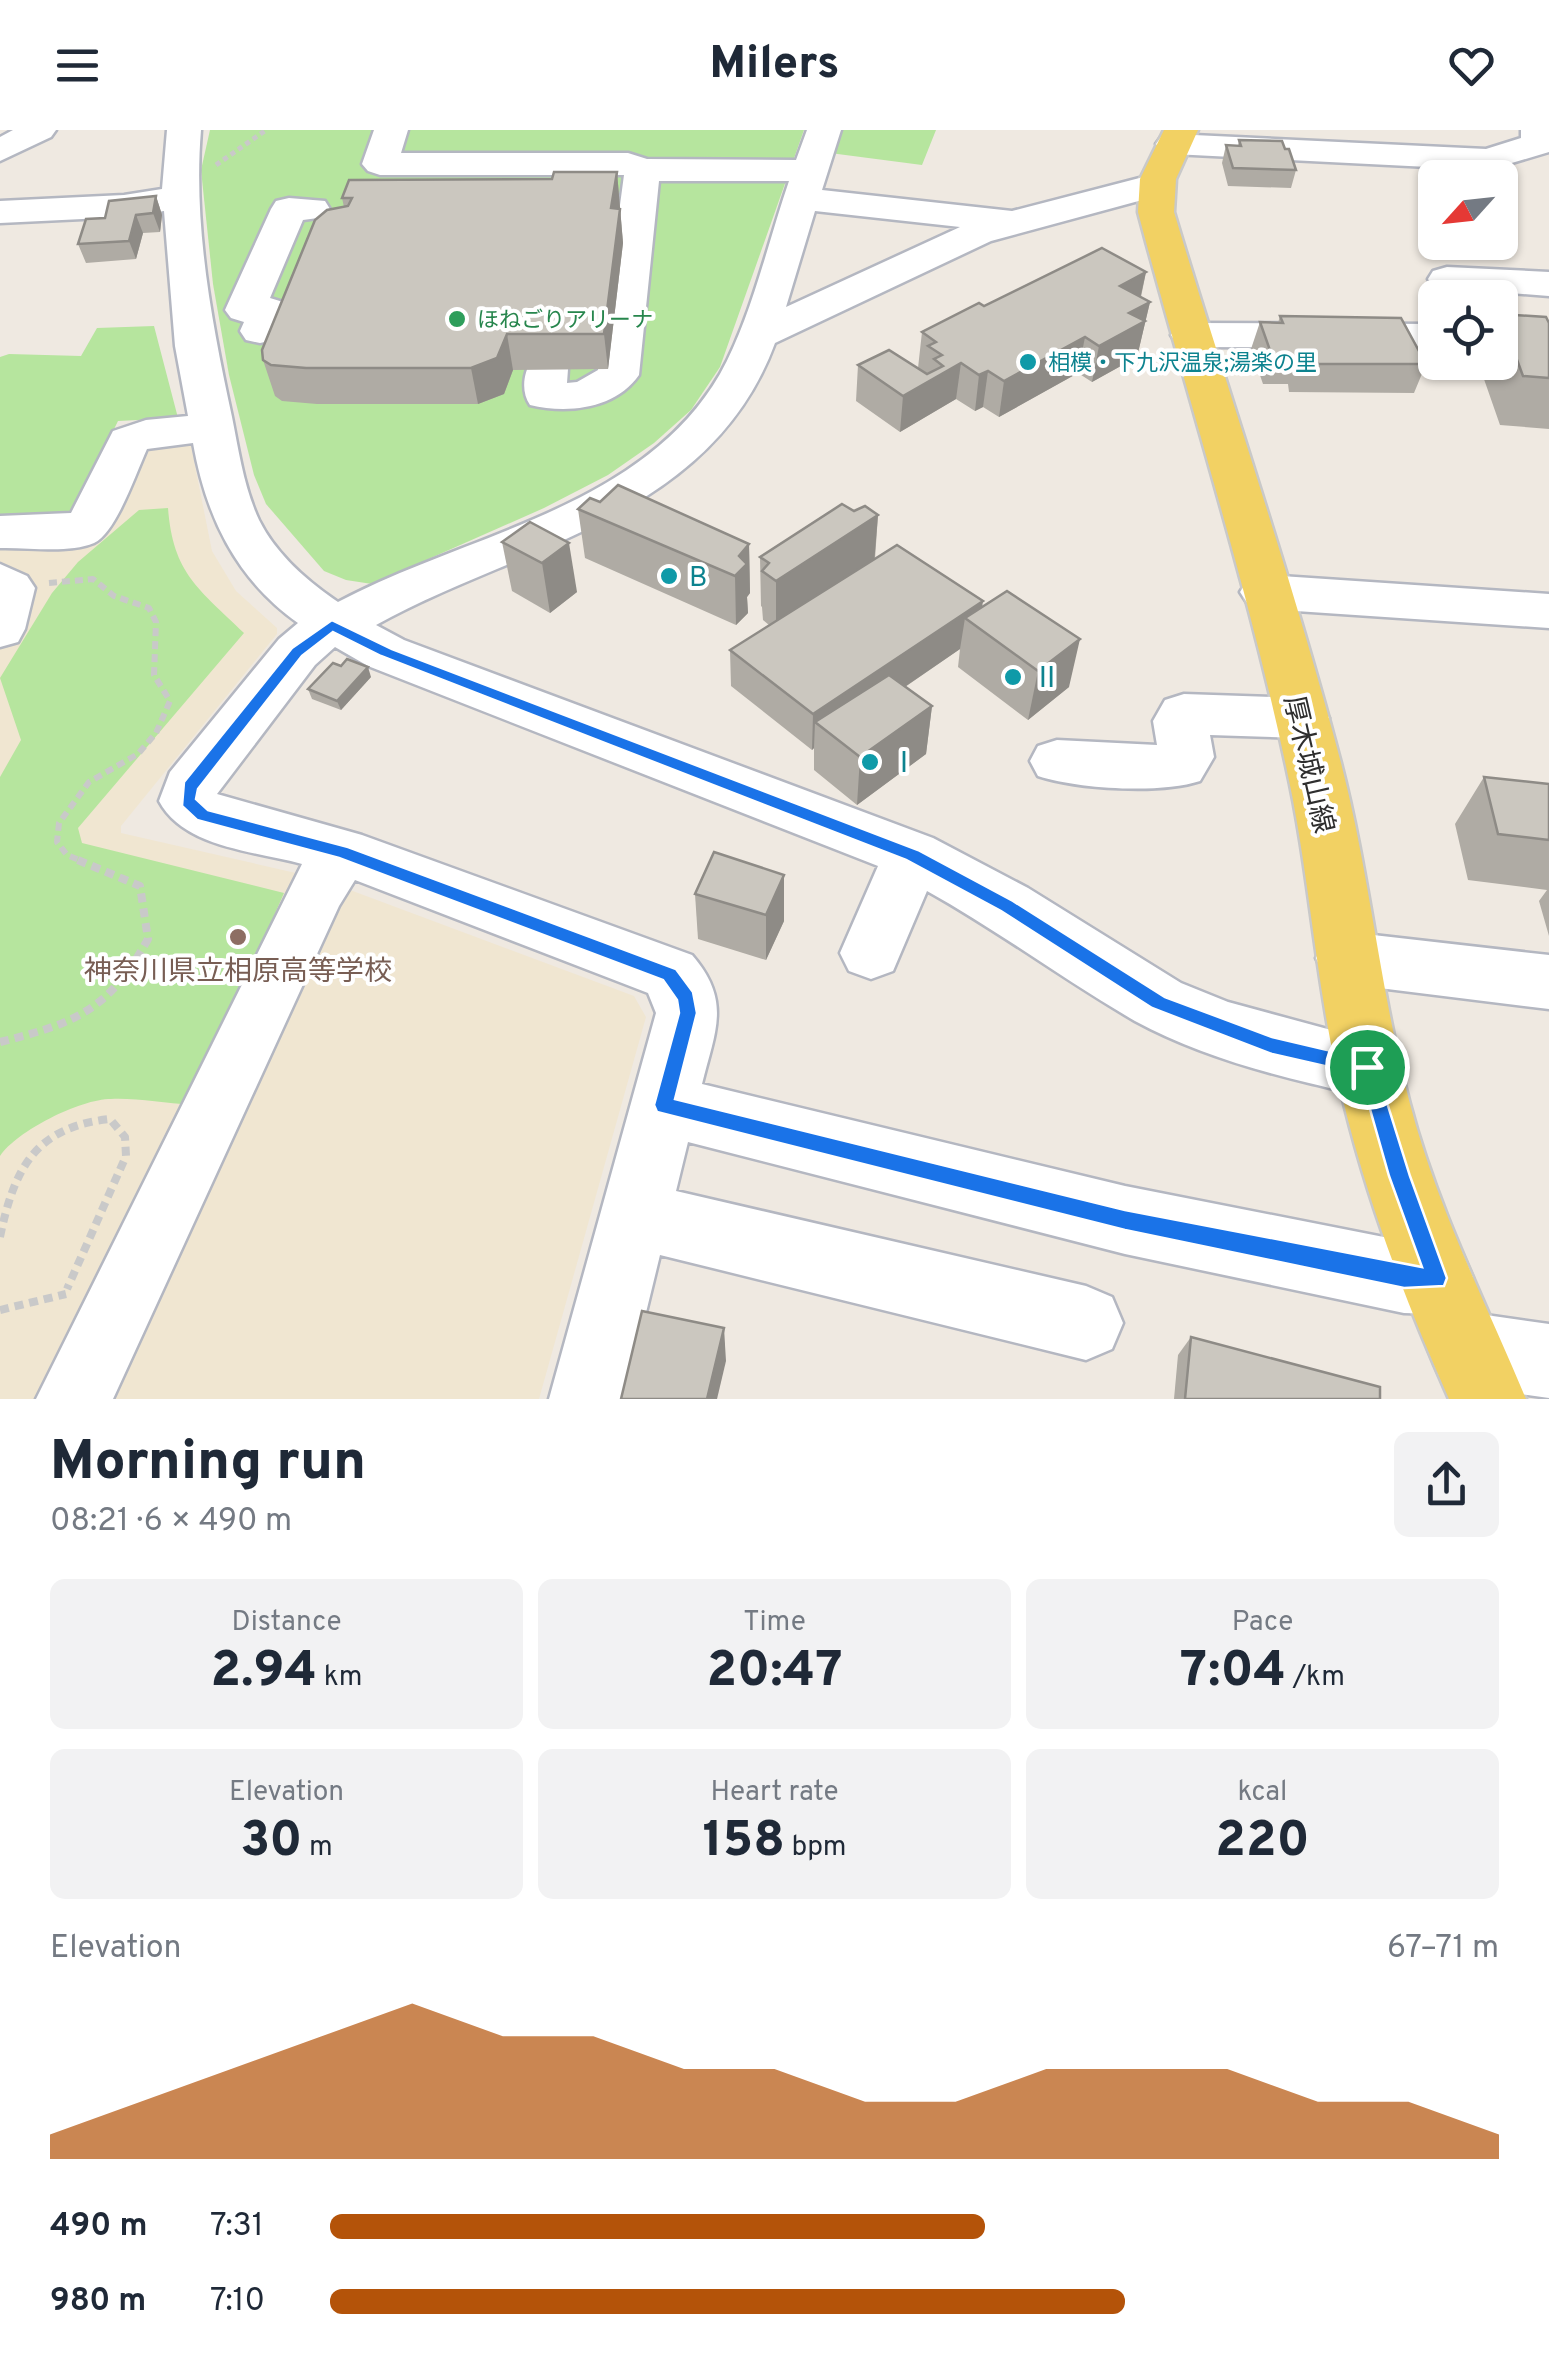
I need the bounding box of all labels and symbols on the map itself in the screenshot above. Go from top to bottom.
north arrow [1418,160,1518,260]
marker: ほねごりアリーナ [446,308,468,330]
place label: ほねごりアリーナ [477,308,653,335]
marker: 相模・下九沢温泉;湯楽の里 [1017,351,1039,373]
place label: 相模・下九沢温泉;湯楽の里 [1048,351,1317,378]
place label: B [689,561,707,597]
marker: B [658,565,680,587]
place label: Ⅱ [1033,662,1061,698]
marker: Ⅱ [1002,666,1024,688]
street label: 厚木城山線 [1274,692,1340,837]
place label: Ⅰ [890,747,918,783]
marker: Ⅰ [859,751,881,773]
marker: 神奈川県立相原高等学校 [227,926,249,948]
place label: 神奈川県立相原高等学校 [84,955,392,991]
pin [1325,1025,1410,1110]

